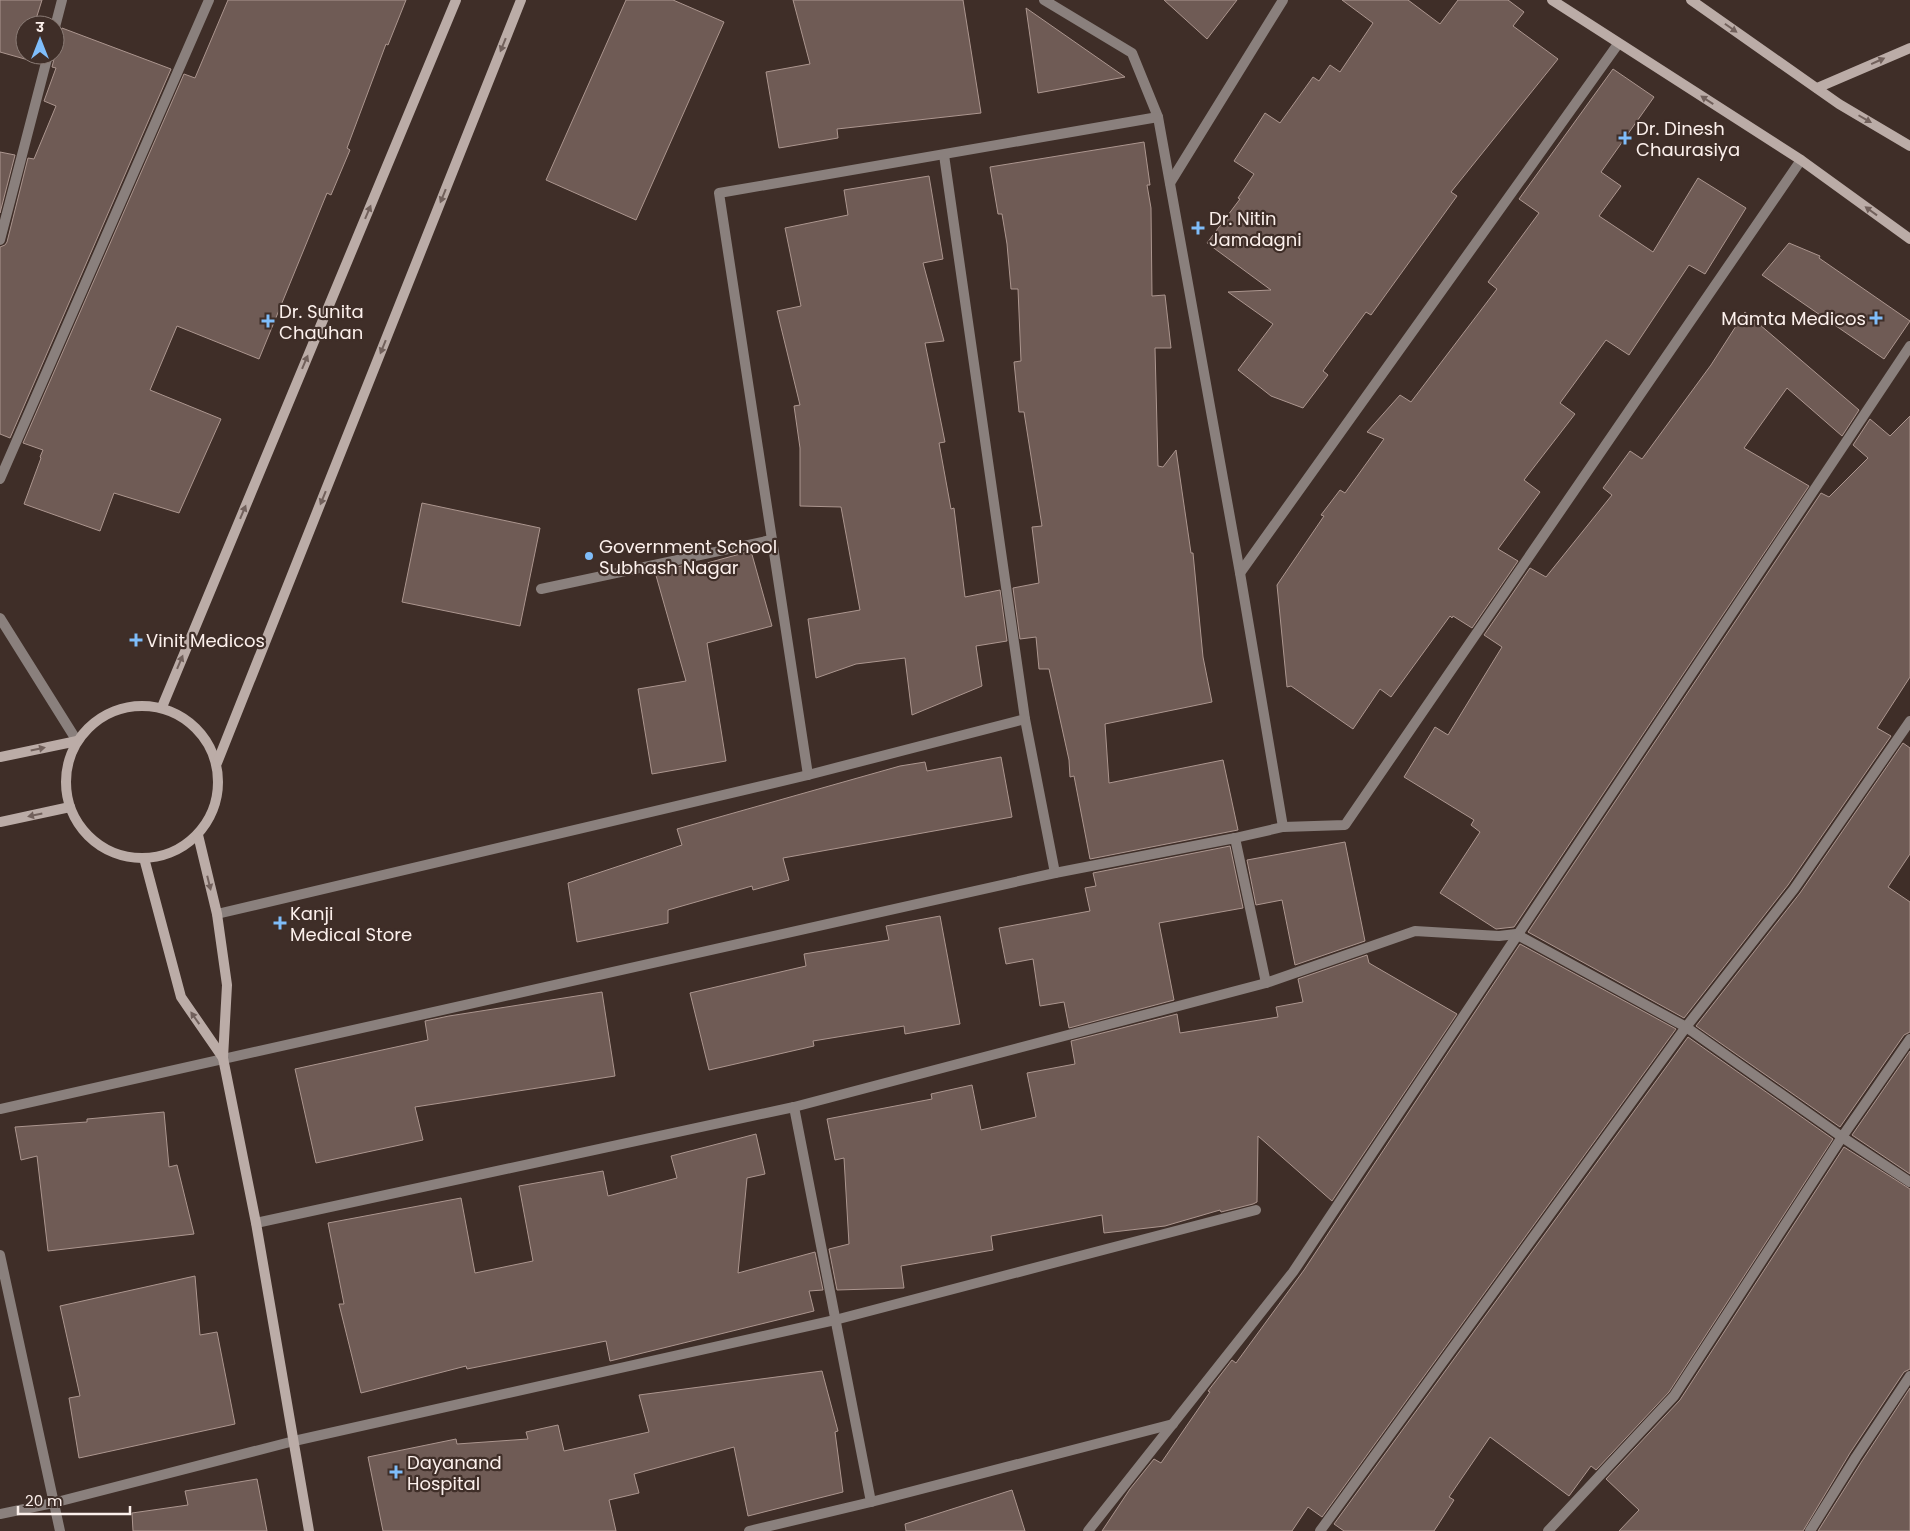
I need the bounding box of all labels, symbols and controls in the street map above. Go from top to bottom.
north arrow [15,15,65,65]
text: उ [35,17,45,37]
one-way arrow [1724,23,1738,33]
one-way arrow [499,38,507,53]
one-way arrow [1871,57,1885,65]
one-way arrow [1700,95,1714,105]
one-way arrow [1859,115,1872,124]
place label: Dr. Dinesh Chaurasiya [1636,116,1740,162]
marker: Dr. Dinesh Chaurasiya [1618,131,1632,145]
one-way arrow [439,189,447,204]
one-way arrow [364,204,372,219]
place label: Dr. Nitin Jamdagni [1209,206,1302,252]
one-way arrow [1864,206,1878,216]
marker: Dr. Nitin Jamdagni [1191,221,1205,235]
place label: Dr. Sunita Chauhan [279,299,364,345]
place label: Mamta Medicos [1721,306,1866,331]
marker: Mamta Medicos [1870,312,1882,324]
marker: Dr. Sunita Chauhan [261,314,275,328]
one-way arrow [379,340,387,355]
one-way arrow [302,355,310,369]
one-way arrow [318,491,326,505]
one-way arrow [239,504,247,519]
place label: Government School Subhash Nagar [599,534,777,580]
marker: Government School Subhash Nagar [583,550,595,562]
place label: Vinit Medicos [146,628,265,653]
marker: Vinit Medicos [130,634,142,646]
one-way arrow [177,655,185,669]
one-way arrow [31,745,46,753]
one-way arrow [26,811,42,819]
one-way arrow [205,875,213,890]
place label: Kanji Medical Store [290,901,412,947]
marker: Kanji Medical Store [274,917,286,929]
one-way arrow [190,1011,200,1025]
place label: Dayanand Hospital [407,1450,502,1496]
marker: Dayanand Hospital [389,1465,403,1479]
scale bar [18,1484,130,1516]
text: 20 m [25,1490,63,1511]

